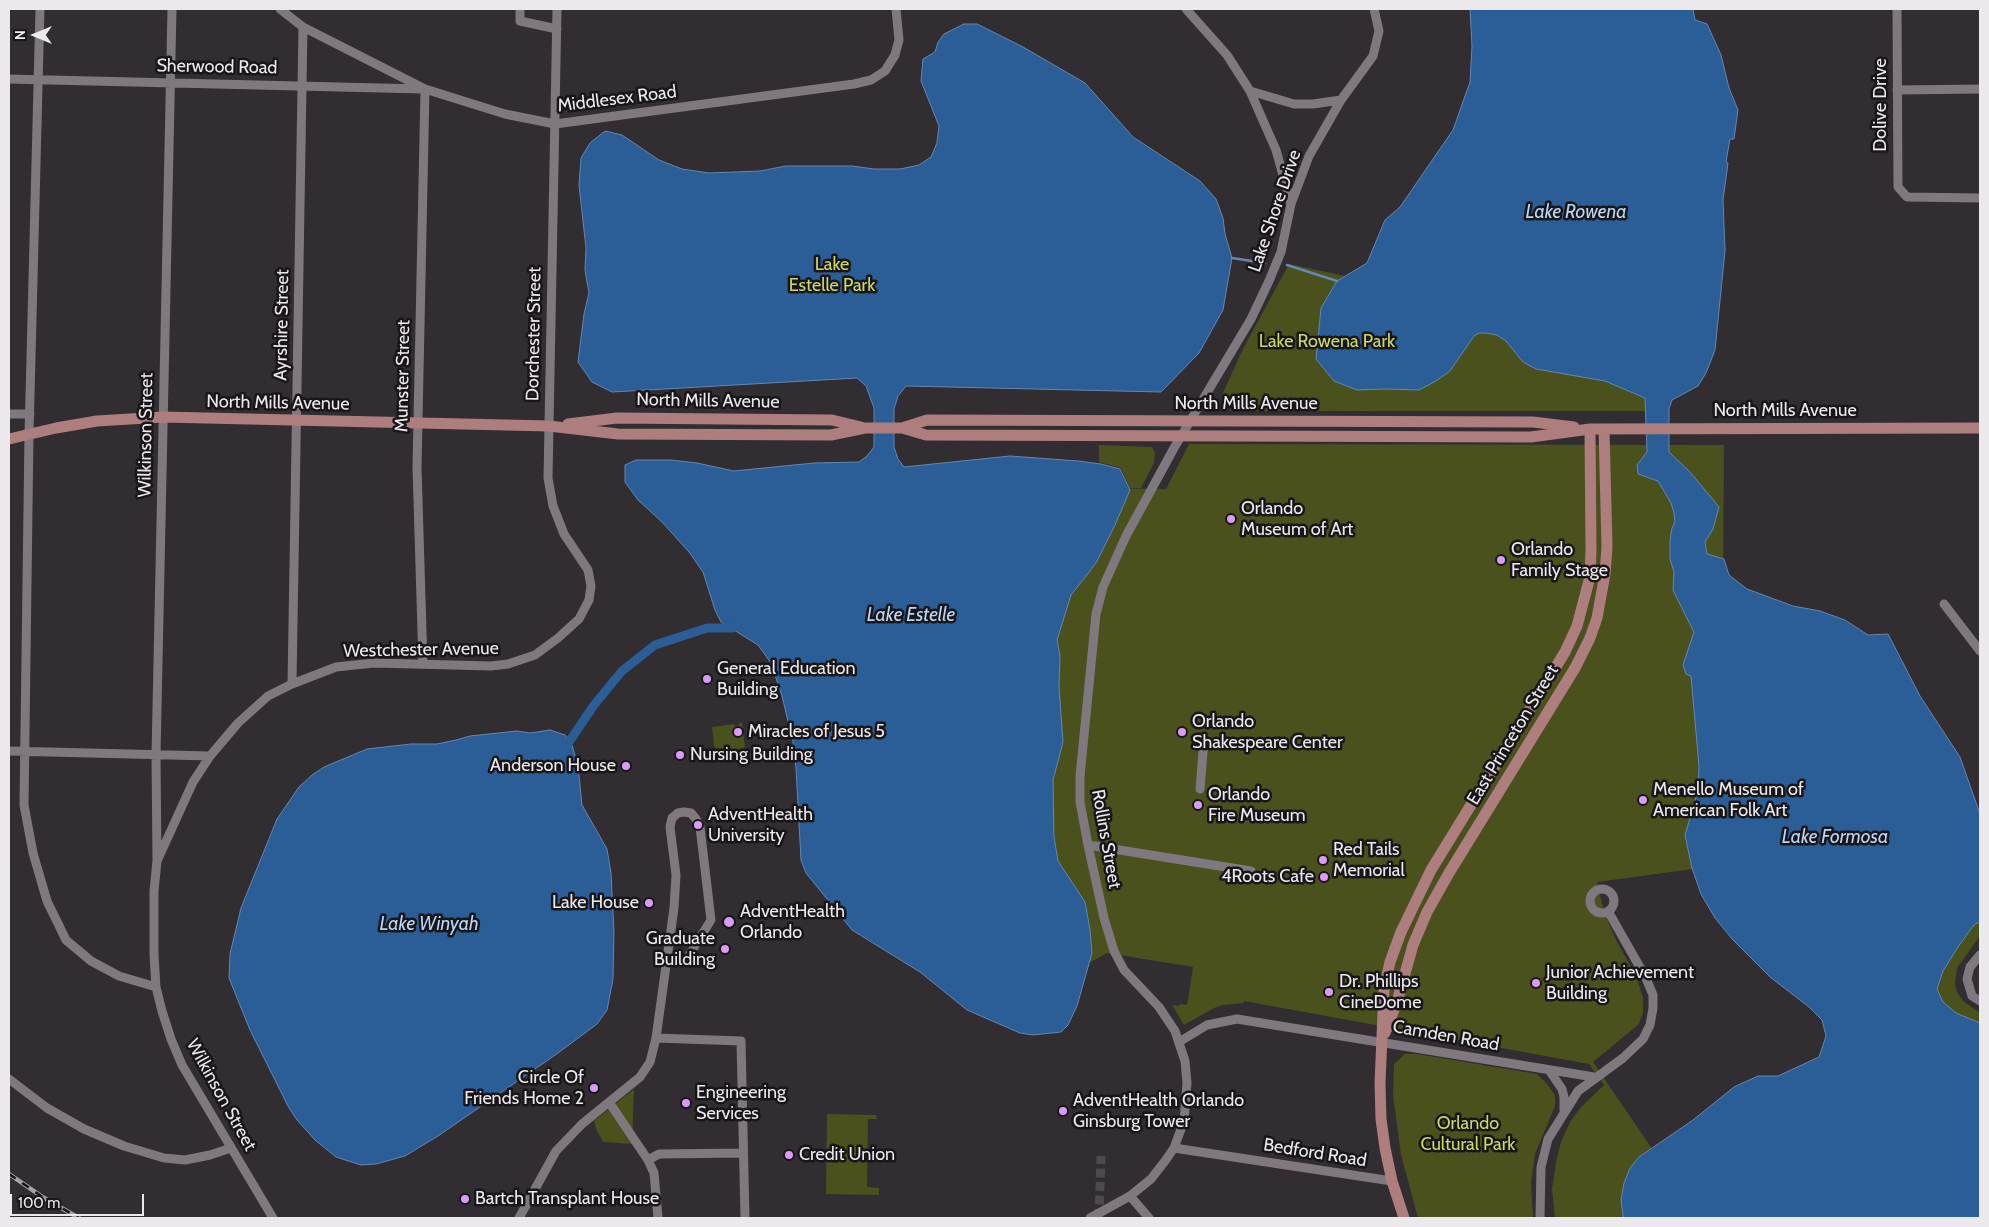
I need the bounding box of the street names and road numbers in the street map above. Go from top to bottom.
street label: Sherwood Road [156,55,278,79]
street label: Dolive Drive [1870,58,1892,152]
street label: Middlesex Road [556,81,678,117]
street label: Lake Shore Drive [1244,147,1306,275]
street label: Dorchester Street [522,267,546,401]
street label: Ayrshire Street [270,269,294,381]
street label: Munster Street [391,320,415,432]
street label: Wilkinson Street [134,372,158,498]
street label: North Mills Avenue [636,389,780,413]
street label: North Mills Avenue [206,391,350,415]
street label: North Mills Avenue [1174,393,1318,415]
street label: North Mills Avenue [1713,400,1857,422]
street label: Westchester Avenue [343,638,499,662]
street label: East Princeton Street [1463,661,1563,809]
street label: Rollins Street [1087,788,1125,890]
street label: Camden Road [1391,1016,1501,1056]
street label: Wilkinson Street [181,1035,261,1155]
street label: Bedford Road [1262,1134,1368,1172]

